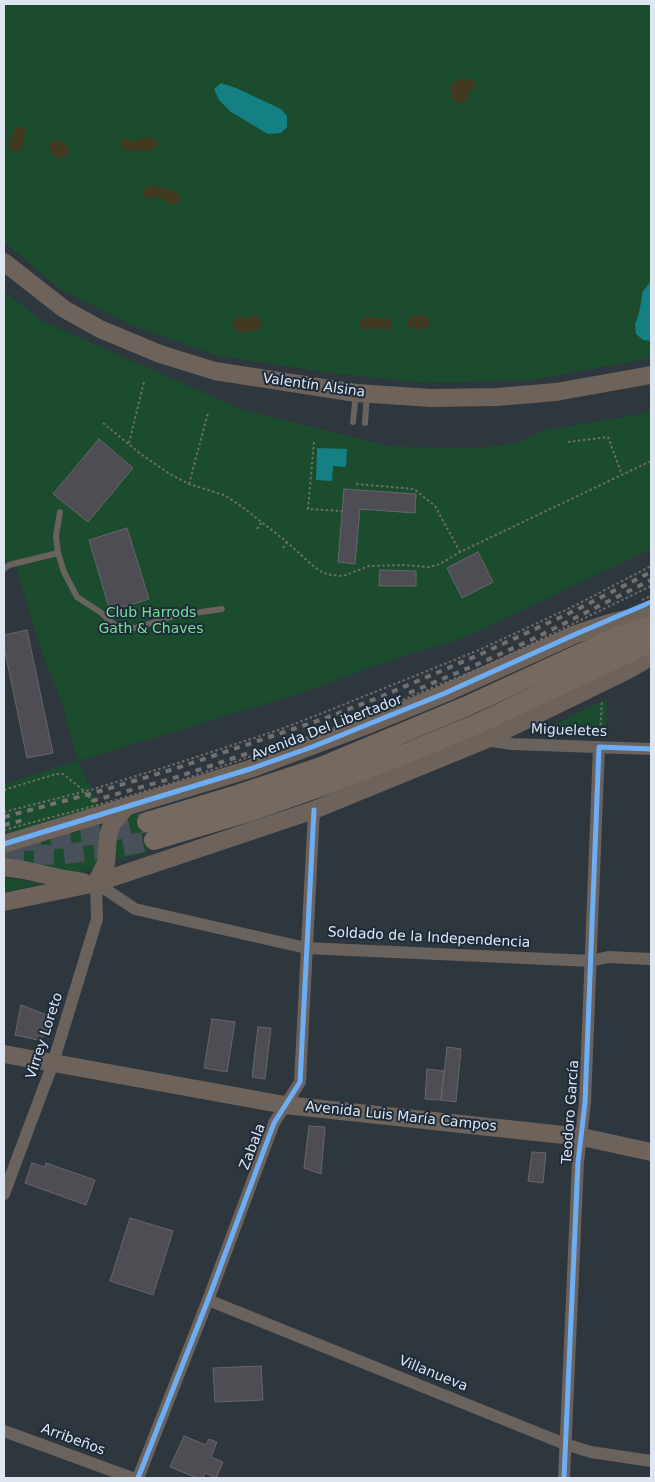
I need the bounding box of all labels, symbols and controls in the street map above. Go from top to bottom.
street label: Valentín Alsina [262,370,366,402]
park label: Club Harrods Gath & Chaves [98,605,204,638]
street label: Avenida Del Libertador [249,691,405,765]
street label: Migueletes [531,721,607,741]
street label: Soldado de la Independencia [327,924,531,952]
street label: Virrey Loreto [23,991,67,1081]
street label: Teodoro García [559,1059,583,1165]
street label: Avenida Luis María Campos [304,1099,498,1135]
street label: Zabala [237,1122,269,1172]
street label: Villanueva [396,1353,470,1395]
street label: Arribeños [39,1421,107,1459]

